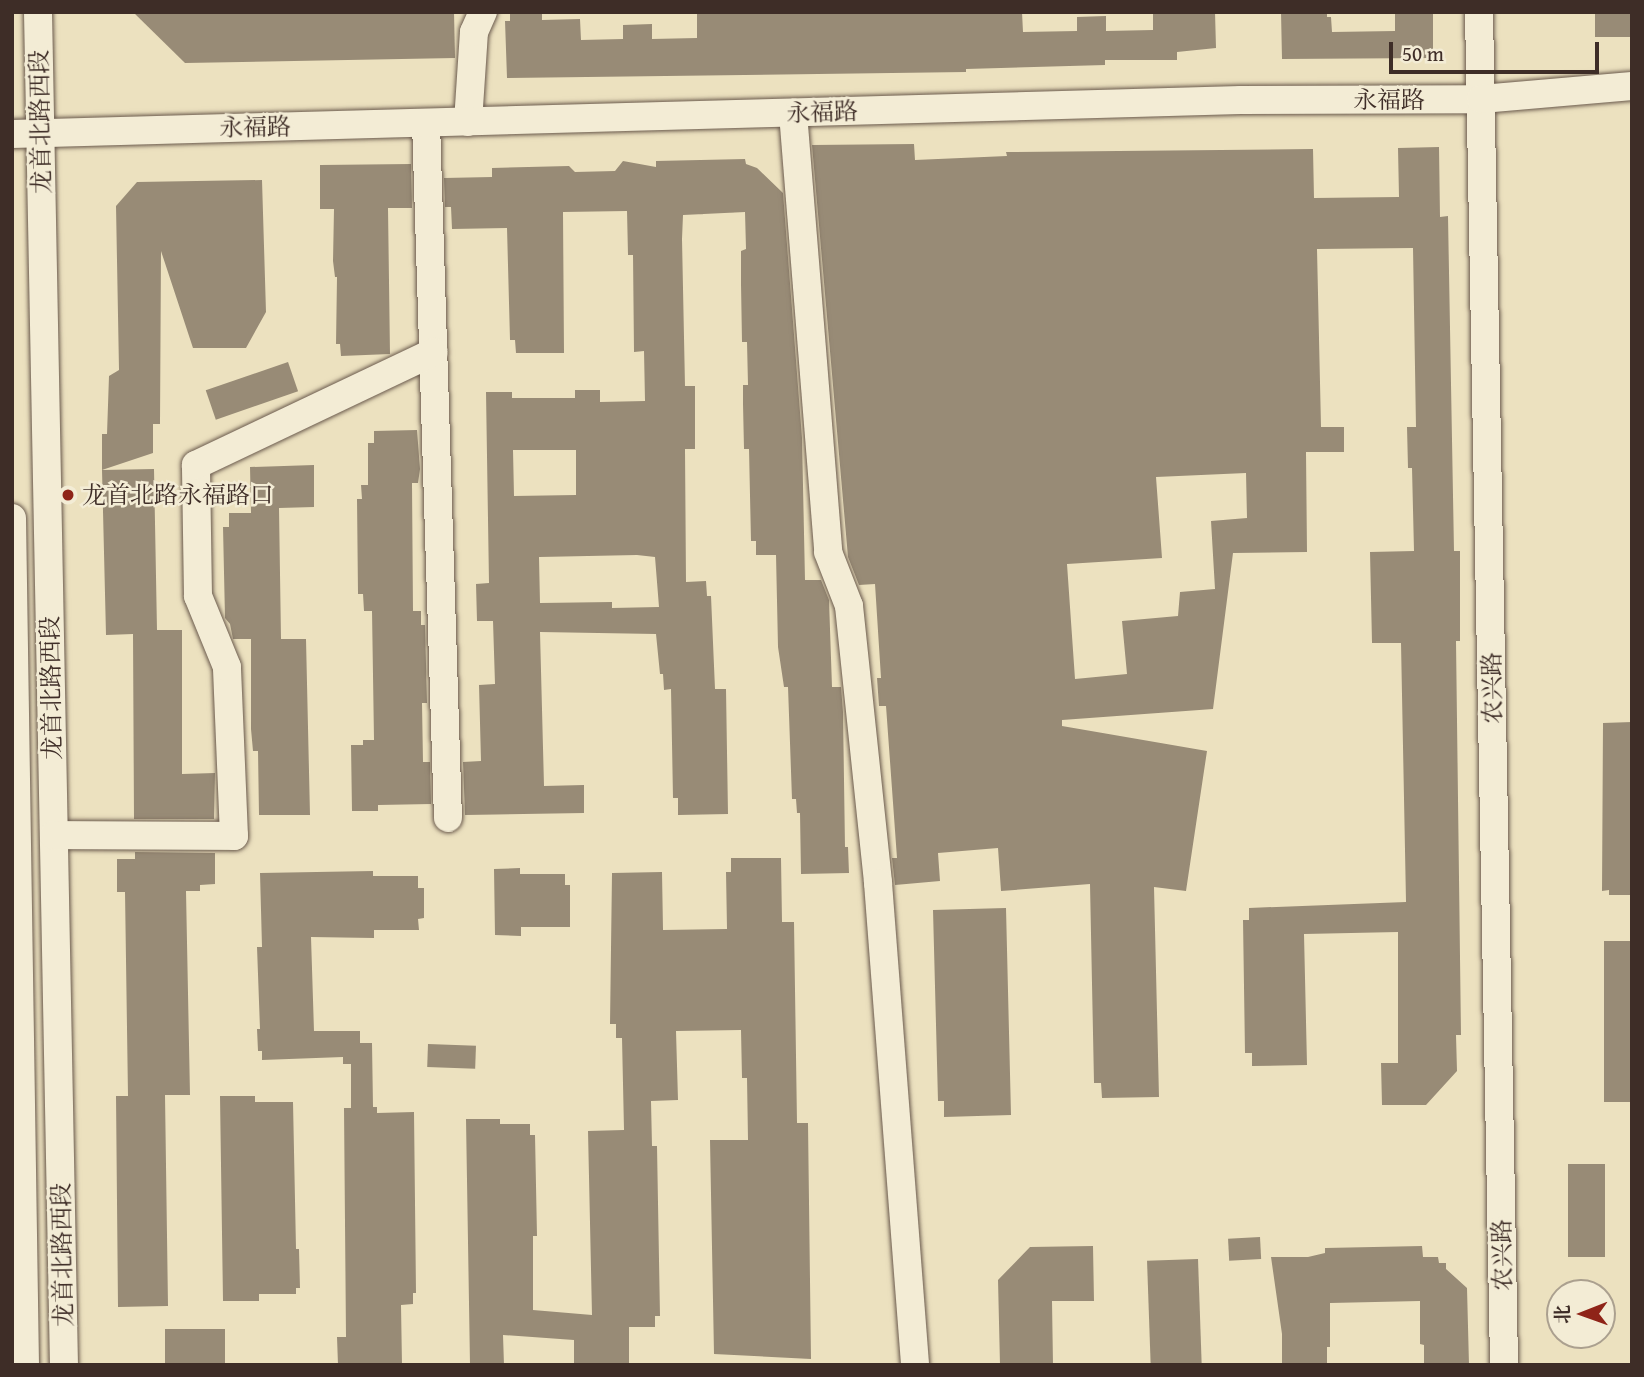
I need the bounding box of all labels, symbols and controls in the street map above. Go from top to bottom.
scale bar [1392,28,1602,72]
text: 50 m [1402,38,1444,69]
street label: 龙首北路西段 [24,50,56,194]
street label: 永福路 [1353,86,1425,114]
street label: 永福路 [786,96,858,128]
street label: 永福路 [219,112,291,142]
place label: 龙首北路永福路口 [82,481,274,509]
marker: 龙首北路永福路口 [60,487,76,503]
street label: 龙首北路西段 [35,616,67,760]
street label: 农兴路 [1477,652,1507,724]
street label: 龙首北路西段 [46,1183,78,1327]
street label: 农兴路 [1487,1219,1517,1291]
north arrow [1546,1279,1616,1349]
text: 北 [1548,1305,1576,1324]

